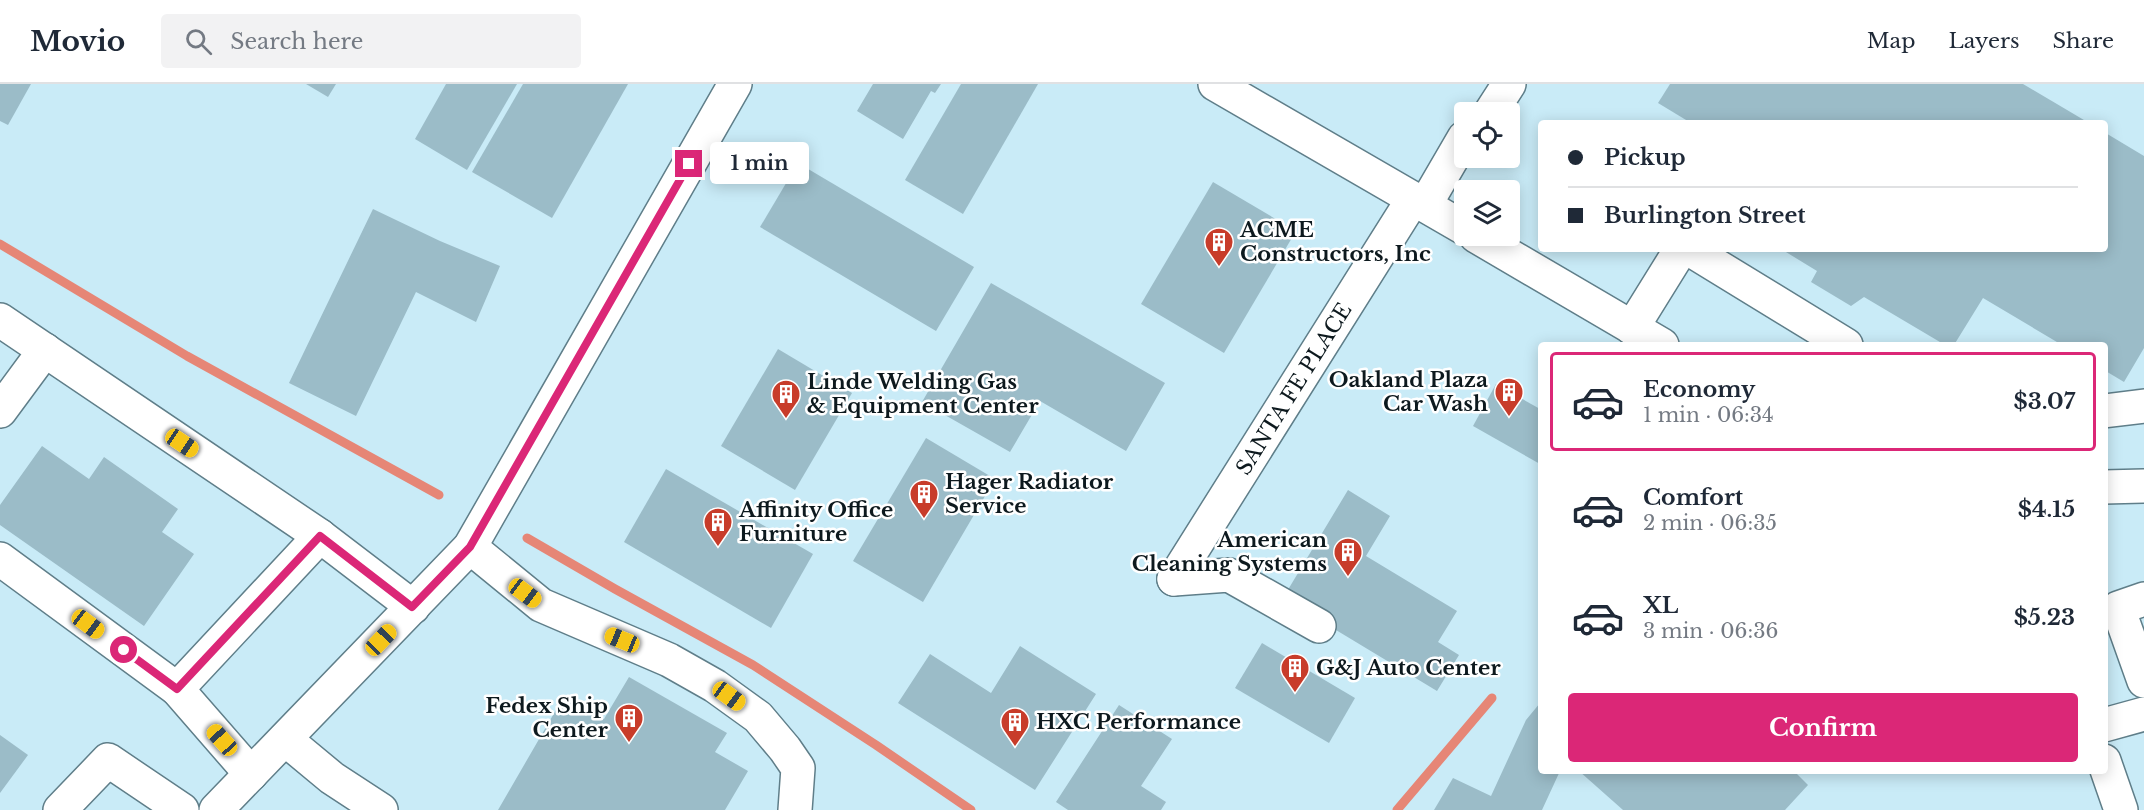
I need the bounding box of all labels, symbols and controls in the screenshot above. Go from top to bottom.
search box [161,14,581,68]
text: Movio [30,24,125,59]
icon: search [182,25,215,58]
text: Search here [230,28,363,55]
text: Map [1867,28,1916,54]
text: Layers [1949,28,2020,54]
text: Share [2053,28,2114,54]
map controls [1454,102,1520,246]
button: locate [1454,102,1520,168]
callout: 1 min [710,143,809,185]
text: Pickup [1604,144,1686,171]
route end [675,150,702,177]
text: 1 min [731,151,788,175]
button: layers [1454,180,1520,246]
text: Burlington Street [1604,202,1806,229]
place label: ACME Constructors, Inc [1239,217,1431,267]
building icon: ACME Constructors, Inc [1203,226,1235,268]
street label: SANTA FE PLACE [1231,298,1357,480]
place label: Oakland Plaza Car Wash [1329,367,1488,417]
place label: Linde Welding Gas & Equipment Center [807,369,1039,419]
icon: car [1571,375,1625,429]
building icon: Oakland Plaza Car Wash [1493,376,1525,418]
text: Economy [1643,376,1755,403]
building icon: Linde Welding Gas & Equipment Center [770,378,802,420]
text: $3.07 [2014,388,2075,415]
text: 1 min · 06:34 [1643,403,1774,427]
car [162,425,202,461]
place label: Hager Radiator Service [945,469,1114,519]
building icon: Hager Radiator Service [908,478,940,520]
icon: car [1571,483,1625,537]
text: Comfort [1643,484,1743,511]
text: $4.15 [2018,496,2075,523]
place label: Affinity Office Furniture [738,497,893,547]
building icon: Affinity Office Furniture [702,506,734,548]
text: 2 min · 06:35 [1643,511,1777,535]
place label: American Cleaning Systems [1132,527,1327,577]
building icon: American Cleaning Systems [1332,536,1364,578]
car [505,575,545,611]
icon: car [1571,591,1625,645]
text: XL [1643,592,1678,619]
text: $5.23 [2014,604,2075,631]
car [68,606,108,642]
text: 3 min · 06:36 [1643,619,1778,643]
car [362,621,400,659]
car [602,625,642,655]
route start [110,636,137,663]
building icon: G&J Auto Center [1279,652,1311,694]
place label: G&J Auto Center [1316,655,1501,681]
car [709,678,749,714]
place label: Fedex Ship Center [485,693,609,743]
button: Confirm [1568,693,2078,762]
building icon: Fedex Ship Center [613,702,645,744]
building icon: HXC Performance [999,706,1031,748]
place label: HXC Performance [1036,709,1241,735]
car [203,721,241,759]

